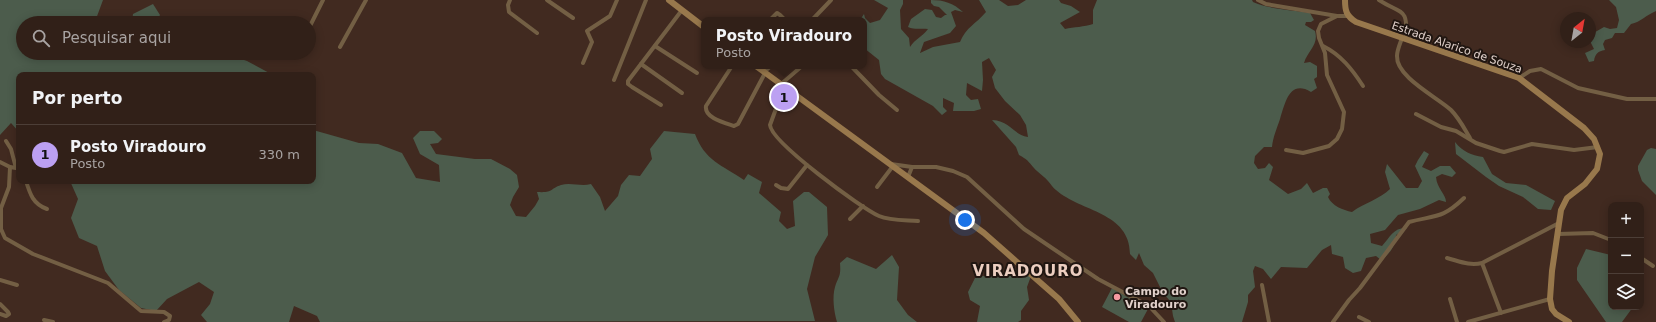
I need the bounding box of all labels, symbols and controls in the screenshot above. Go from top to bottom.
north arrow [1560,12,1596,48]
search box [16,16,316,60]
popup [701,17,867,69]
street label: Estrada Alarico de Souza [1390,19,1524,76]
icon: search [30,27,52,49]
text: Posto Viradouro [716,27,852,45]
text: Pesquisar aqui [62,29,171,47]
text: Posto [716,45,751,60]
pin: 1 [771,82,797,112]
text: Por perto [32,88,122,108]
text: Posto Viradouro [70,138,206,156]
text: 1 [40,147,50,162]
text: 330 m [258,147,300,162]
text: Posto [70,156,105,171]
map controls [1608,202,1644,310]
button: + [1608,202,1644,238]
your location [955,210,975,230]
button: − [1608,238,1644,274]
district label: VIRADOURO [972,262,1084,280]
button: layers [1608,274,1644,310]
place label: Campo do Viradouro [1125,285,1187,311]
marker: Campo do Viradouro [1112,292,1122,302]

